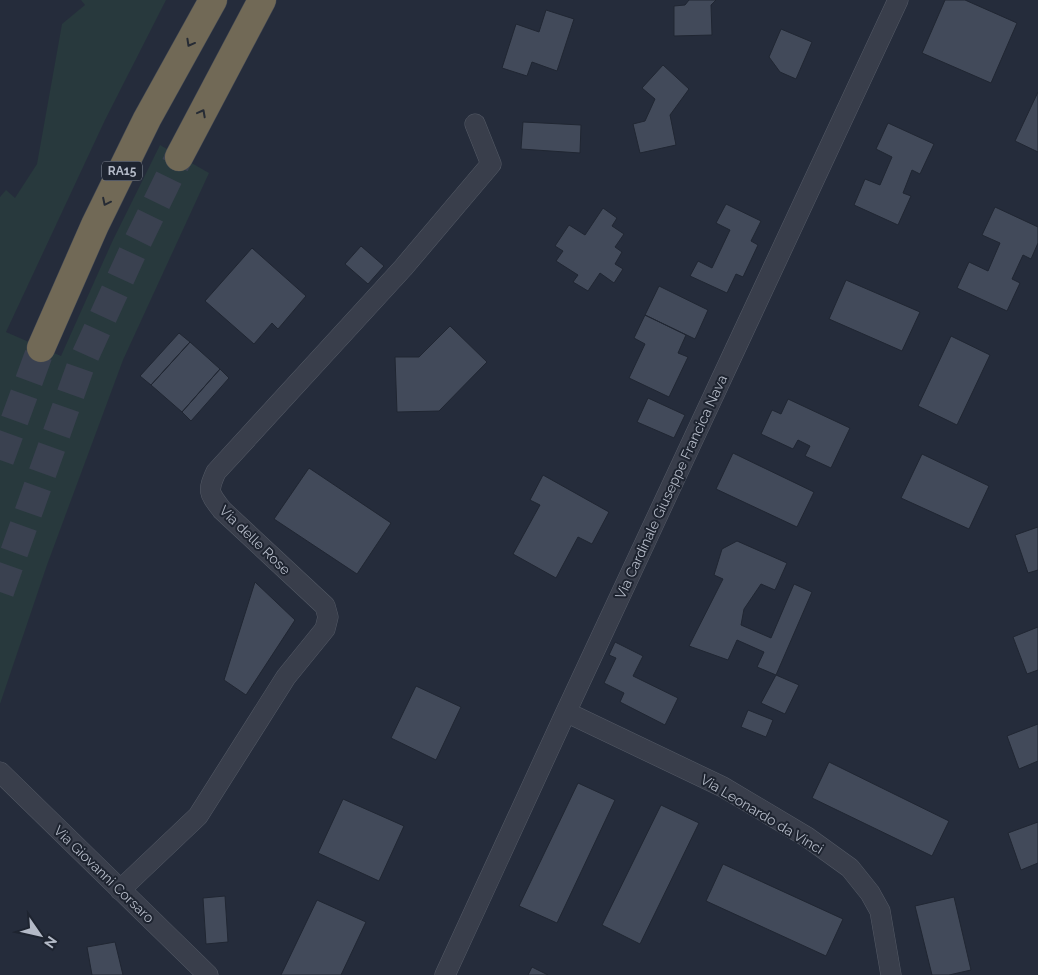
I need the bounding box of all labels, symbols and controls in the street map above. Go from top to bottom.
one-way arrow [186,37,196,46]
one-way arrow [196,110,206,119]
road number: RA15 [102,162,142,180]
one-way arrow [102,197,112,206]
street label: Via Cardinale Giuseppe Francica Nava [612,372,730,602]
street label: Via delle Rose [216,502,294,578]
street label: Via Leonardo da Vinci [698,771,826,857]
street label: Via Giovanni Corsaro [51,822,157,926]
north arrow [15,910,65,960]
text: N [41,933,60,951]

